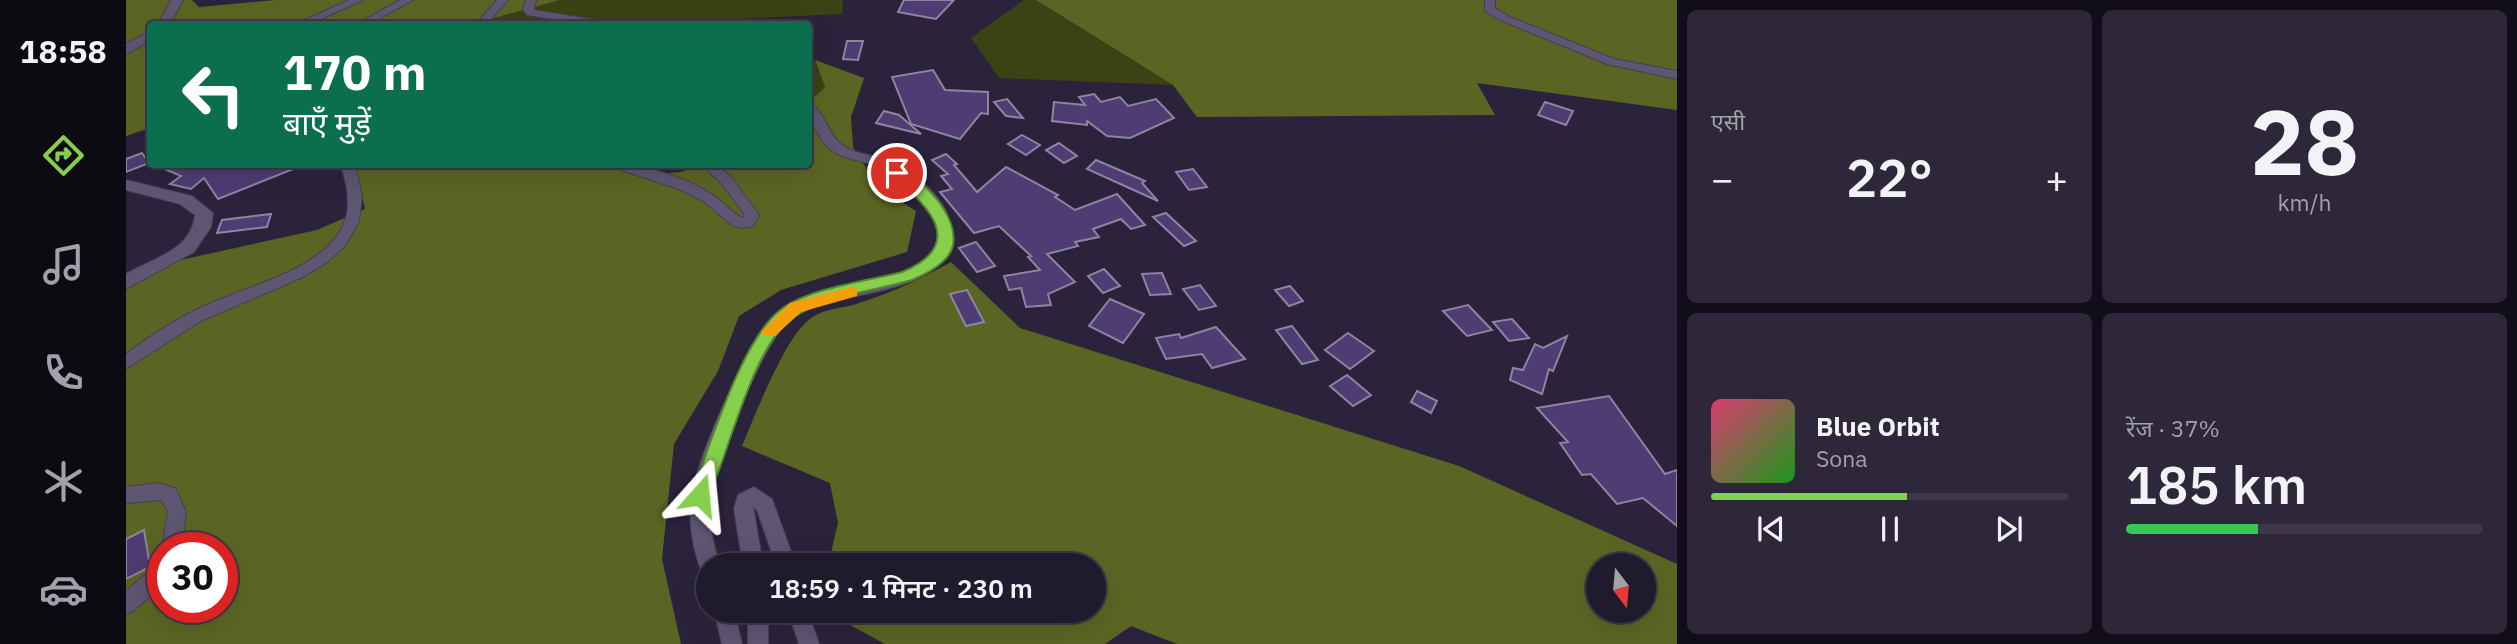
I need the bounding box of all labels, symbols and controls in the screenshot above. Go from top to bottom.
text: 18:58 [19,30,107,72]
text: 170 m [283,40,427,103]
icon: left [168,49,259,140]
text: 28 [2250,82,2359,200]
text: बाएँ मुड़ें [283,102,371,144]
text: एसी [1711,106,1745,136]
icon: directions [39,131,88,180]
pin [867,143,927,203]
text: 22° [1846,144,1933,211]
icon: arrive [878,154,916,192]
text: − [1711,154,1734,203]
text: + [2045,154,2068,203]
text: km/h [2277,187,2332,217]
icon: music [39,240,88,289]
icon: phone [39,348,88,397]
text: Blue Orbit [1816,409,1940,443]
text: रेंज · 37% [2126,413,2220,443]
text: Sona [1816,443,1868,473]
text: 185 km [2126,451,2307,518]
icon: climate [39,457,88,506]
position arrow [663,458,737,532]
icon: previous [1752,510,1790,548]
icon: pause [1871,510,1909,548]
icon: next [1990,510,2028,548]
speed limit sign: 30 [147,532,238,623]
north arrow [1586,553,1656,623]
map controls [1586,553,1656,623]
icon: car [39,565,88,614]
text: 18:59 · 1 मिनट · 230 m [769,571,1033,605]

